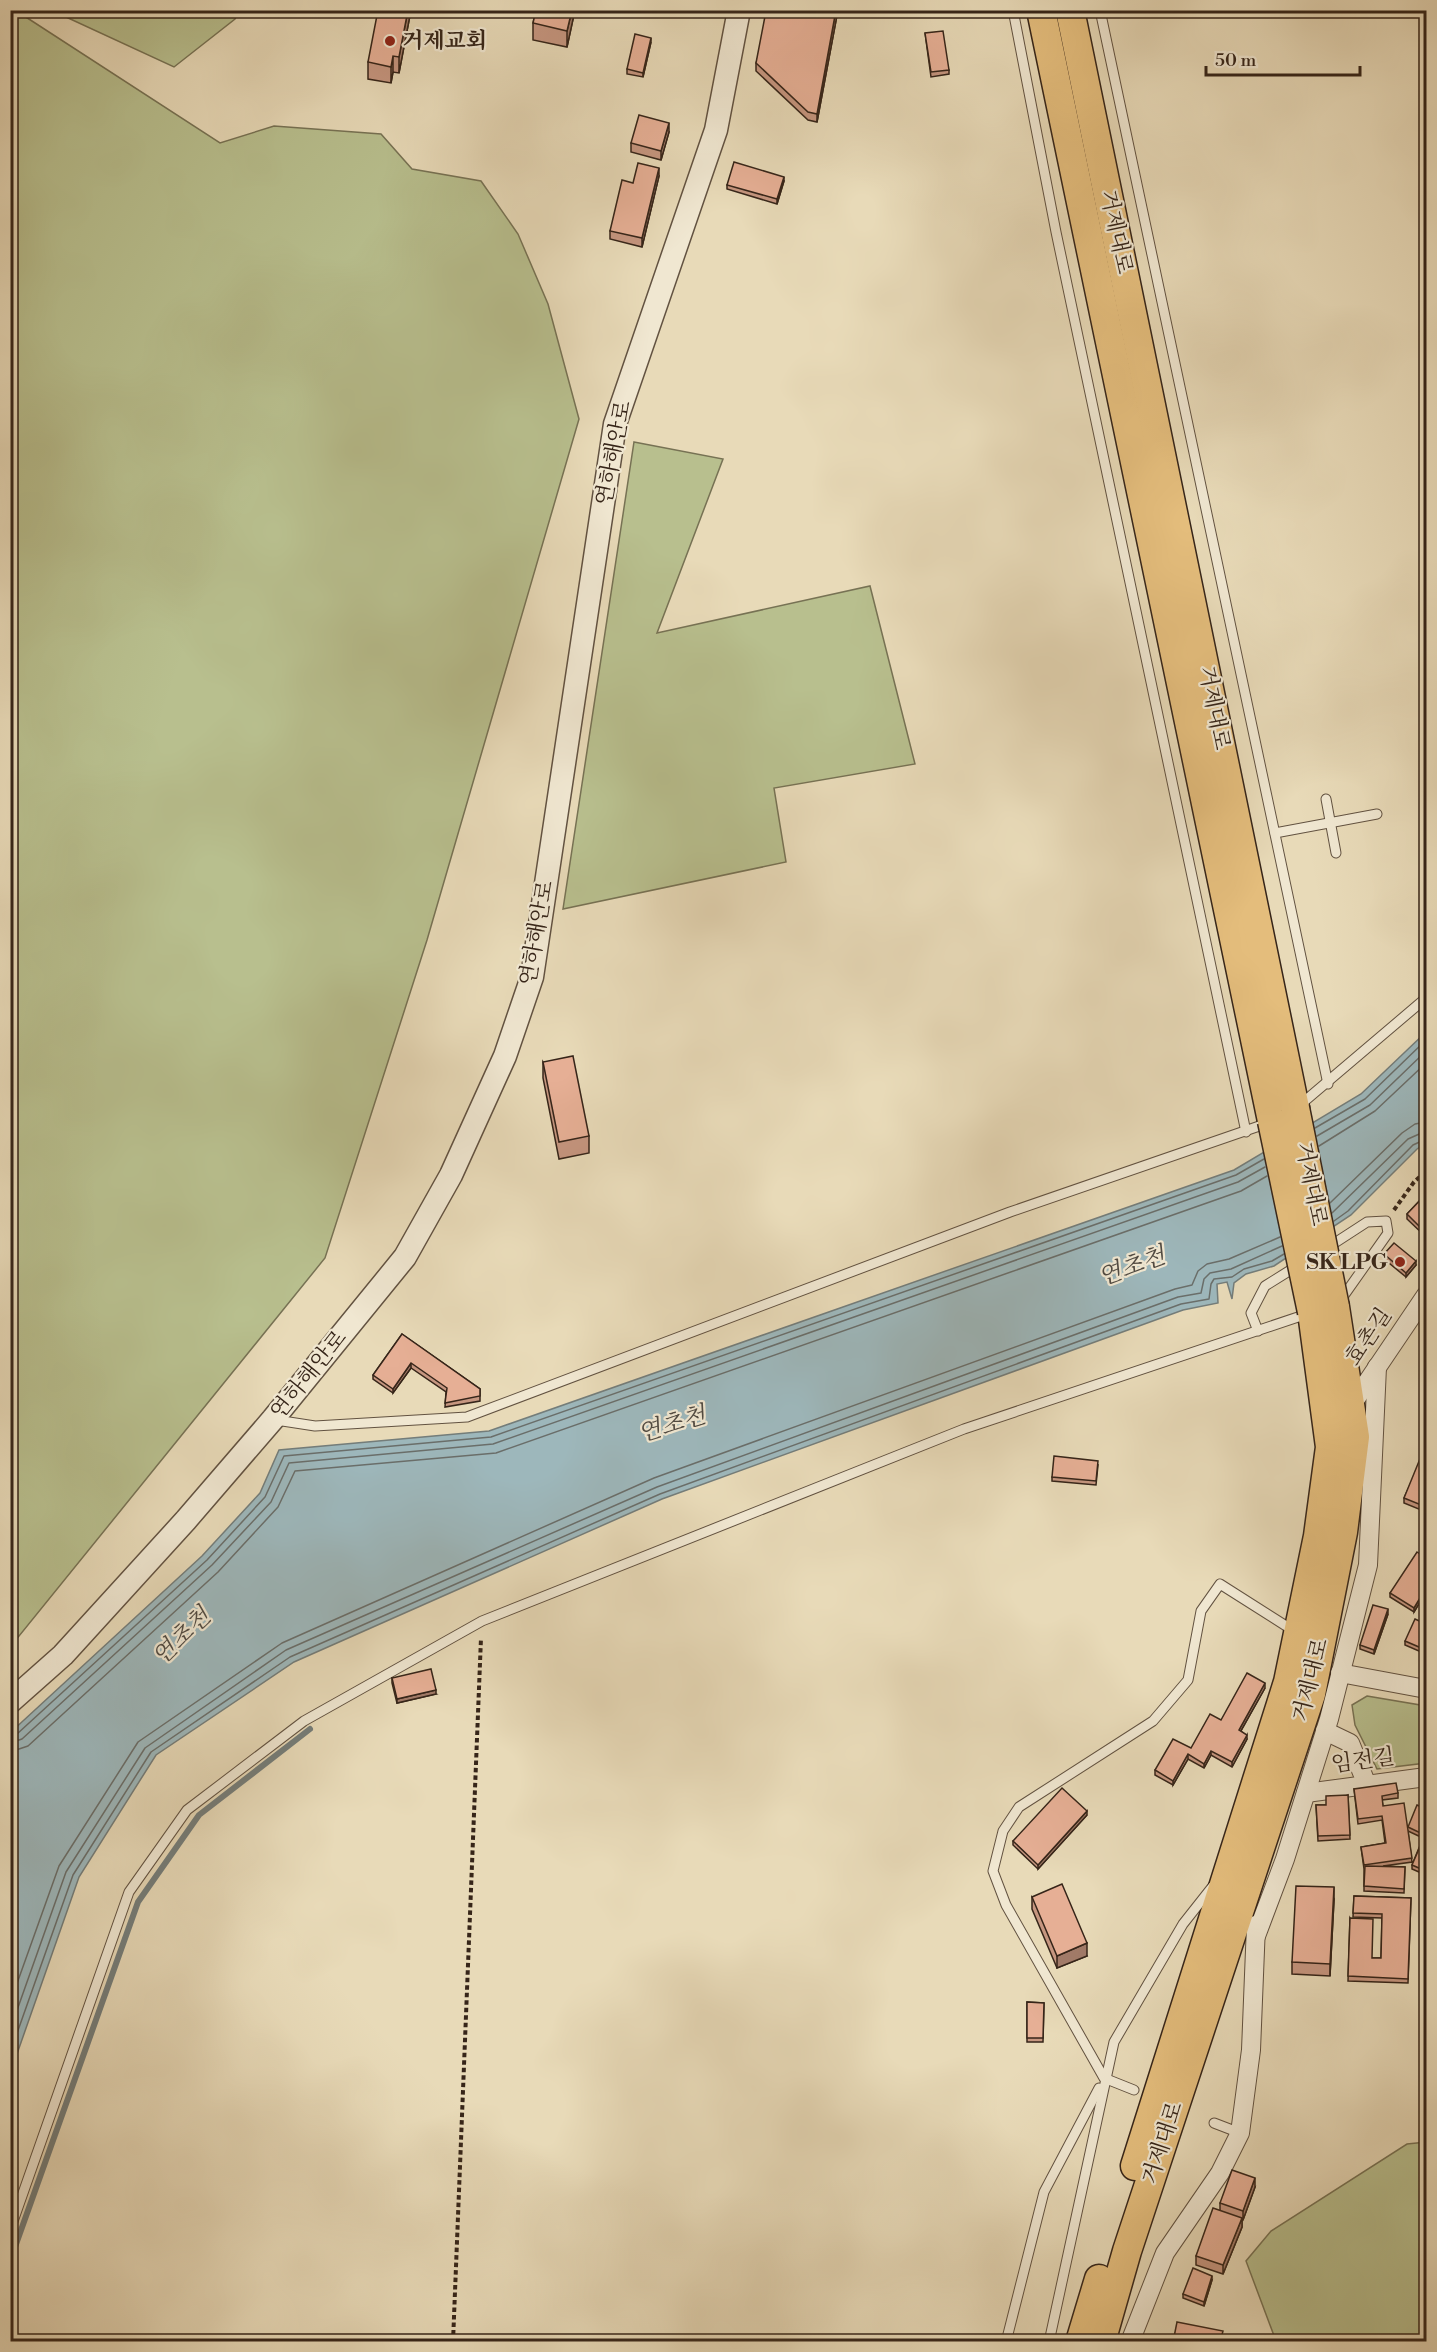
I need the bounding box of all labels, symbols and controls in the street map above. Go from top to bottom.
place label: 거제교회 [402,28,487,55]
marker: 거제교회 [383,34,397,48]
scale bar [1206,39,1360,77]
text: 50 m [1215,49,1257,72]
street label: 거제대로 [1094,188,1138,276]
street label: 연하해안로 [591,398,637,508]
street label: 거제대로 [1193,664,1235,752]
street label: 연하해안로 [514,878,560,988]
street label: 거제대로 [1290,1140,1332,1228]
water label: 연초천 [1094,1240,1172,1293]
place label: SK LPG [1306,1249,1389,1276]
marker: SK LPG [1393,1255,1407,1269]
street label: 효촌길 [1340,1303,1398,1371]
street label: 연하해안로 [265,1325,353,1425]
water label: 연초천 [634,1400,711,1450]
water label: 연초천 [147,1601,219,1672]
street label: 거제대로 [1288,1635,1334,1725]
street label: 임전길 [1330,1743,1396,1779]
street label: 거제대로 [1137,2098,1189,2188]

